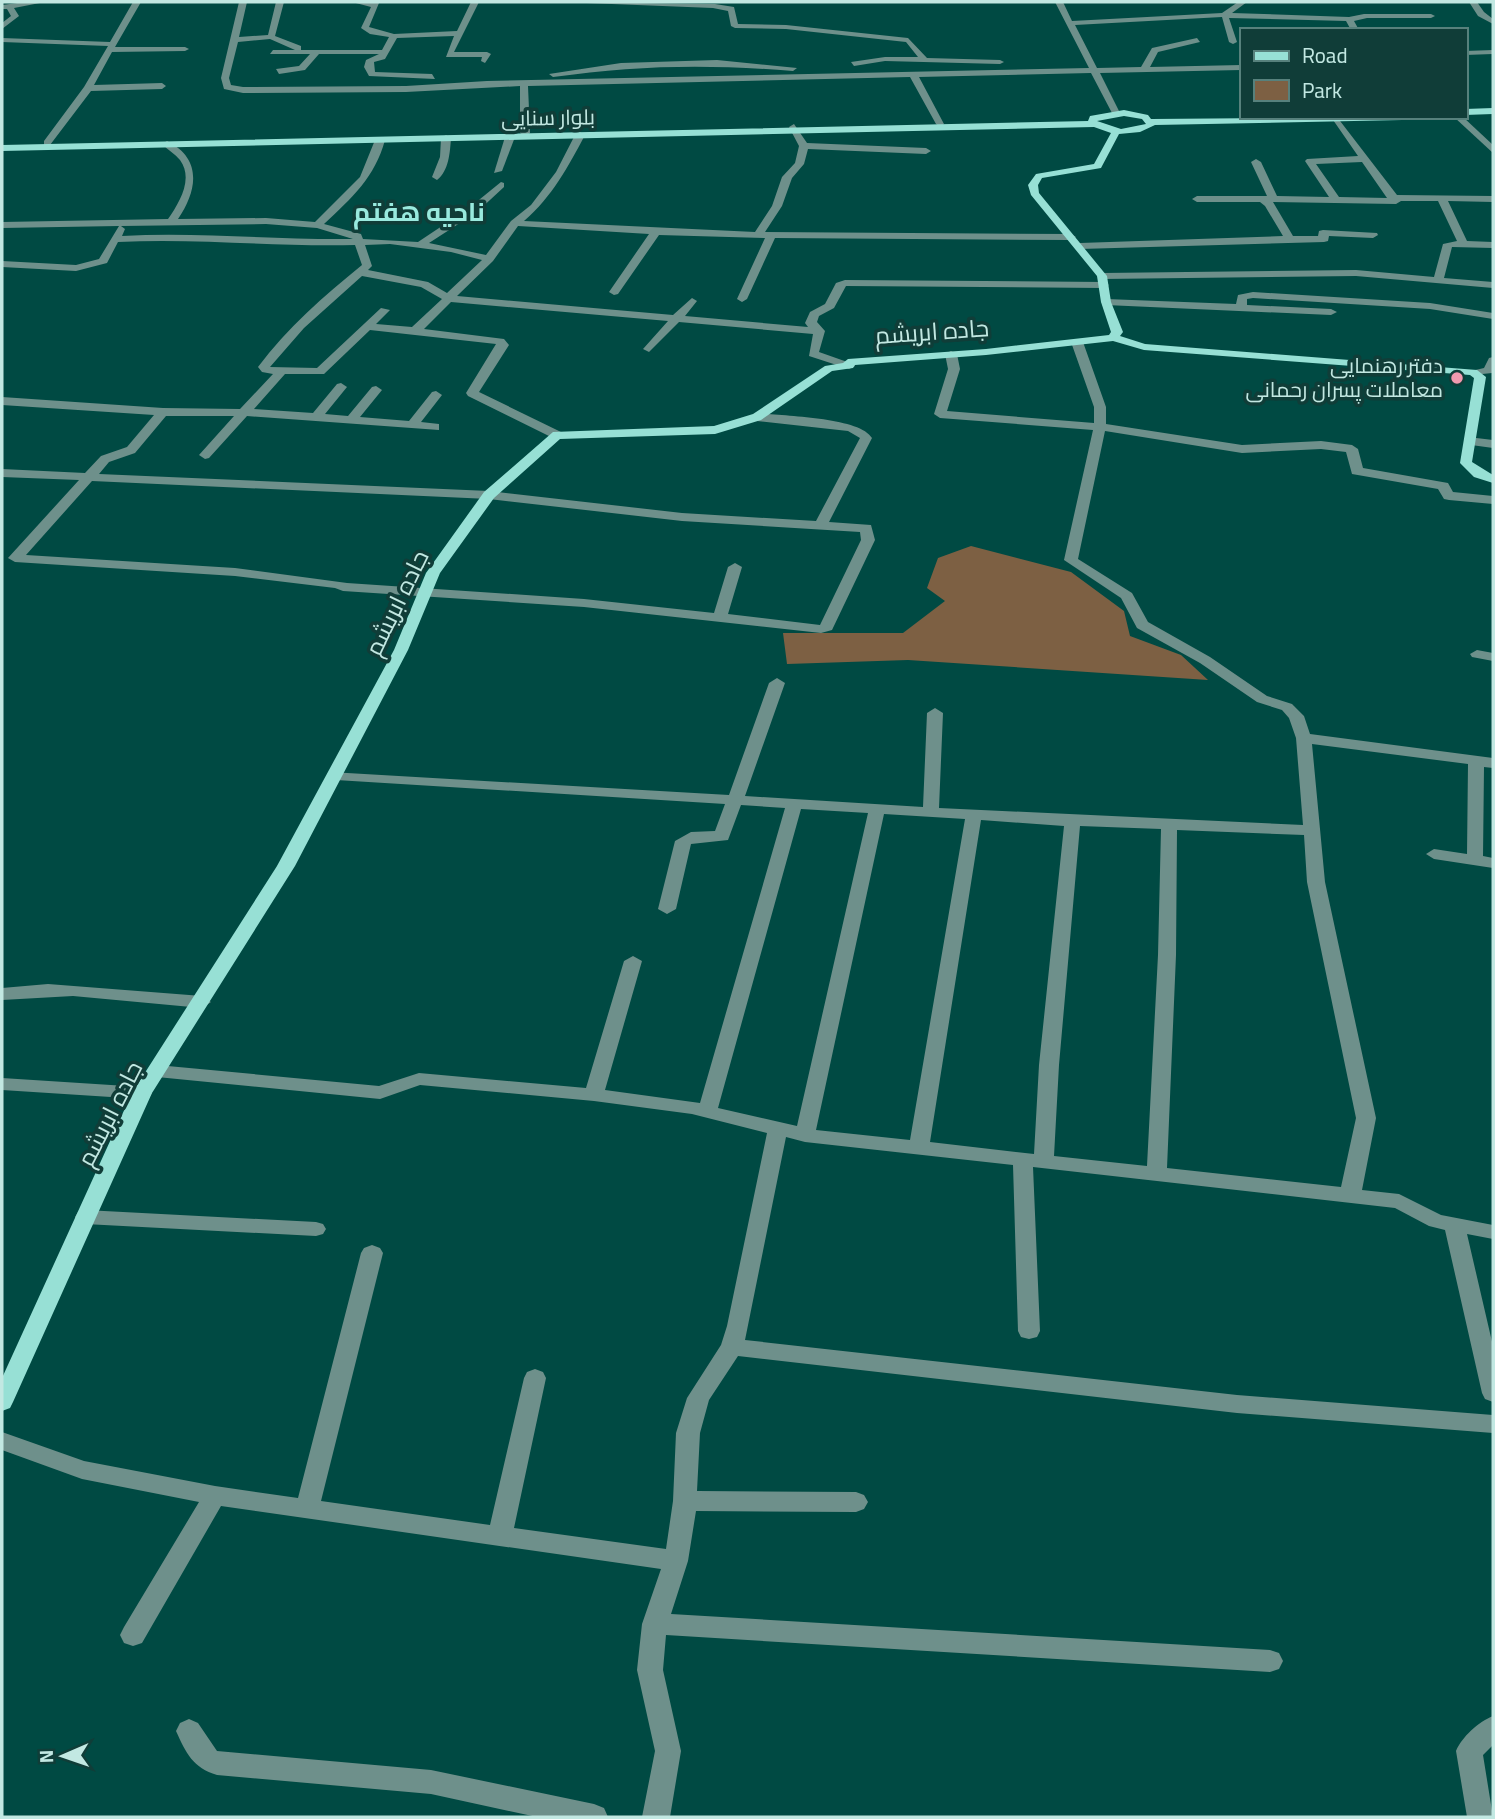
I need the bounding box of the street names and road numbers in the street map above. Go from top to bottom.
street label: بلوار سنایی [501,97,595,138]
street label: جاده ابریشم [873,305,991,358]
street label: جاده ابریشم [351,542,442,664]
street label: جاده ابریشم [64,1053,156,1175]

